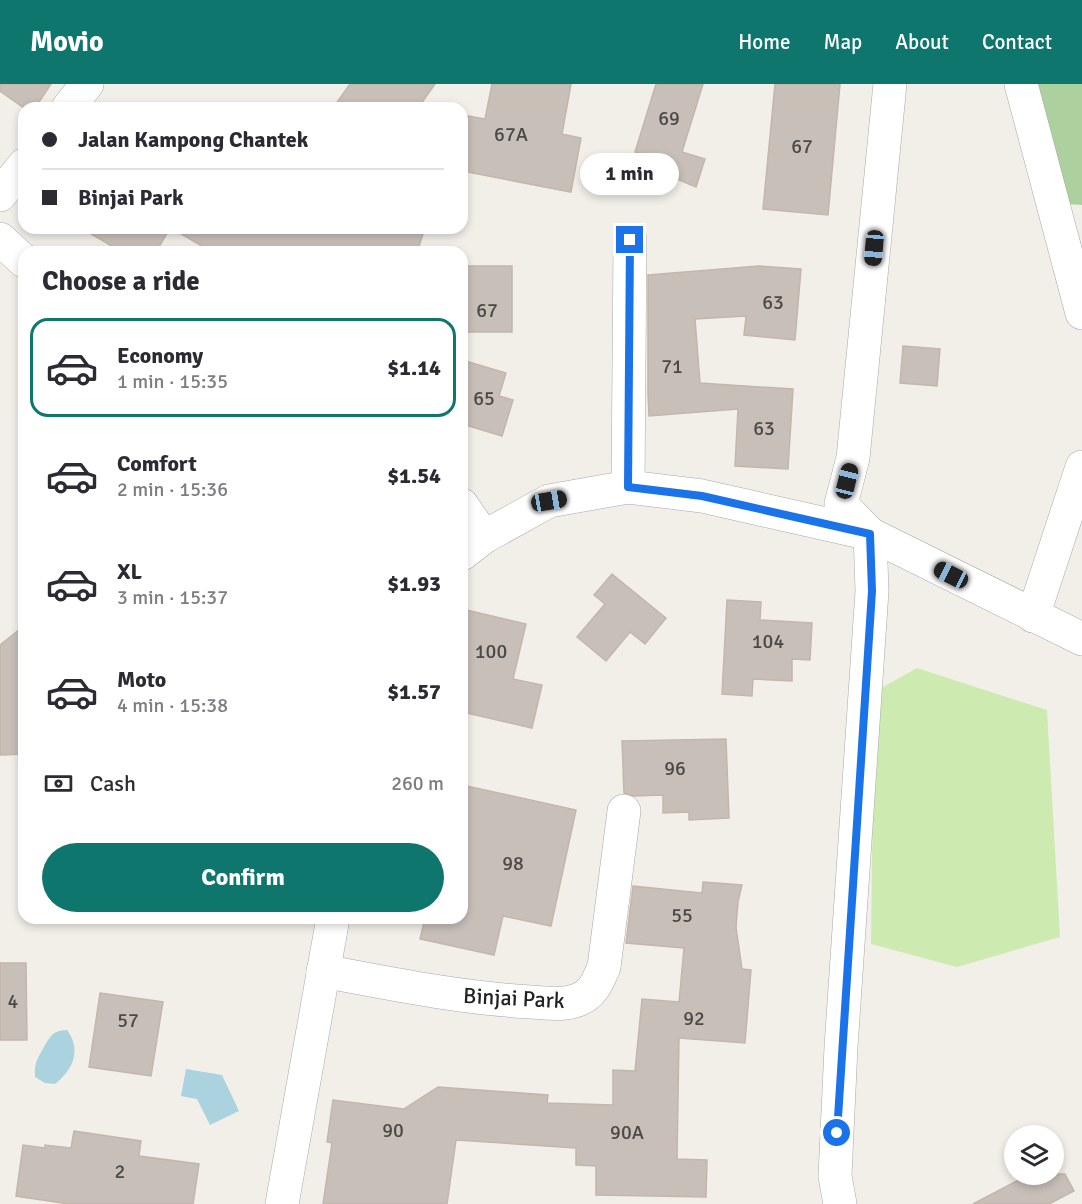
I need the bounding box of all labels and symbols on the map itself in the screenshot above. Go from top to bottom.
house number: 69 [658,106,680,131]
house number: 67A [494,122,528,147]
house number: 67 [791,134,813,159]
callout: 1 min [580,153,680,195]
route end [616,226,643,253]
car [863,229,885,267]
house number: 63 [762,290,784,315]
house number: 67 [476,298,498,323]
house number: 71 [661,354,683,379]
house number: 65 [473,386,495,411]
house number: 63 [753,416,775,441]
car [834,461,860,501]
car [530,489,568,513]
car [931,559,971,591]
house number: 104 [752,629,784,654]
house number: 100 [475,639,507,664]
house number: 96 [664,756,686,781]
house number: 98 [502,851,524,876]
house number: 55 [671,903,693,928]
street label: Binjai Park [463,982,565,1014]
house number: 4 [8,989,19,1014]
house number: 92 [683,1006,705,1031]
house number: 57 [117,1008,139,1033]
house number: 90 [382,1118,404,1143]
route start [823,1119,850,1146]
house number: 90A [610,1120,644,1145]
house number: 2 [115,1159,125,1184]

